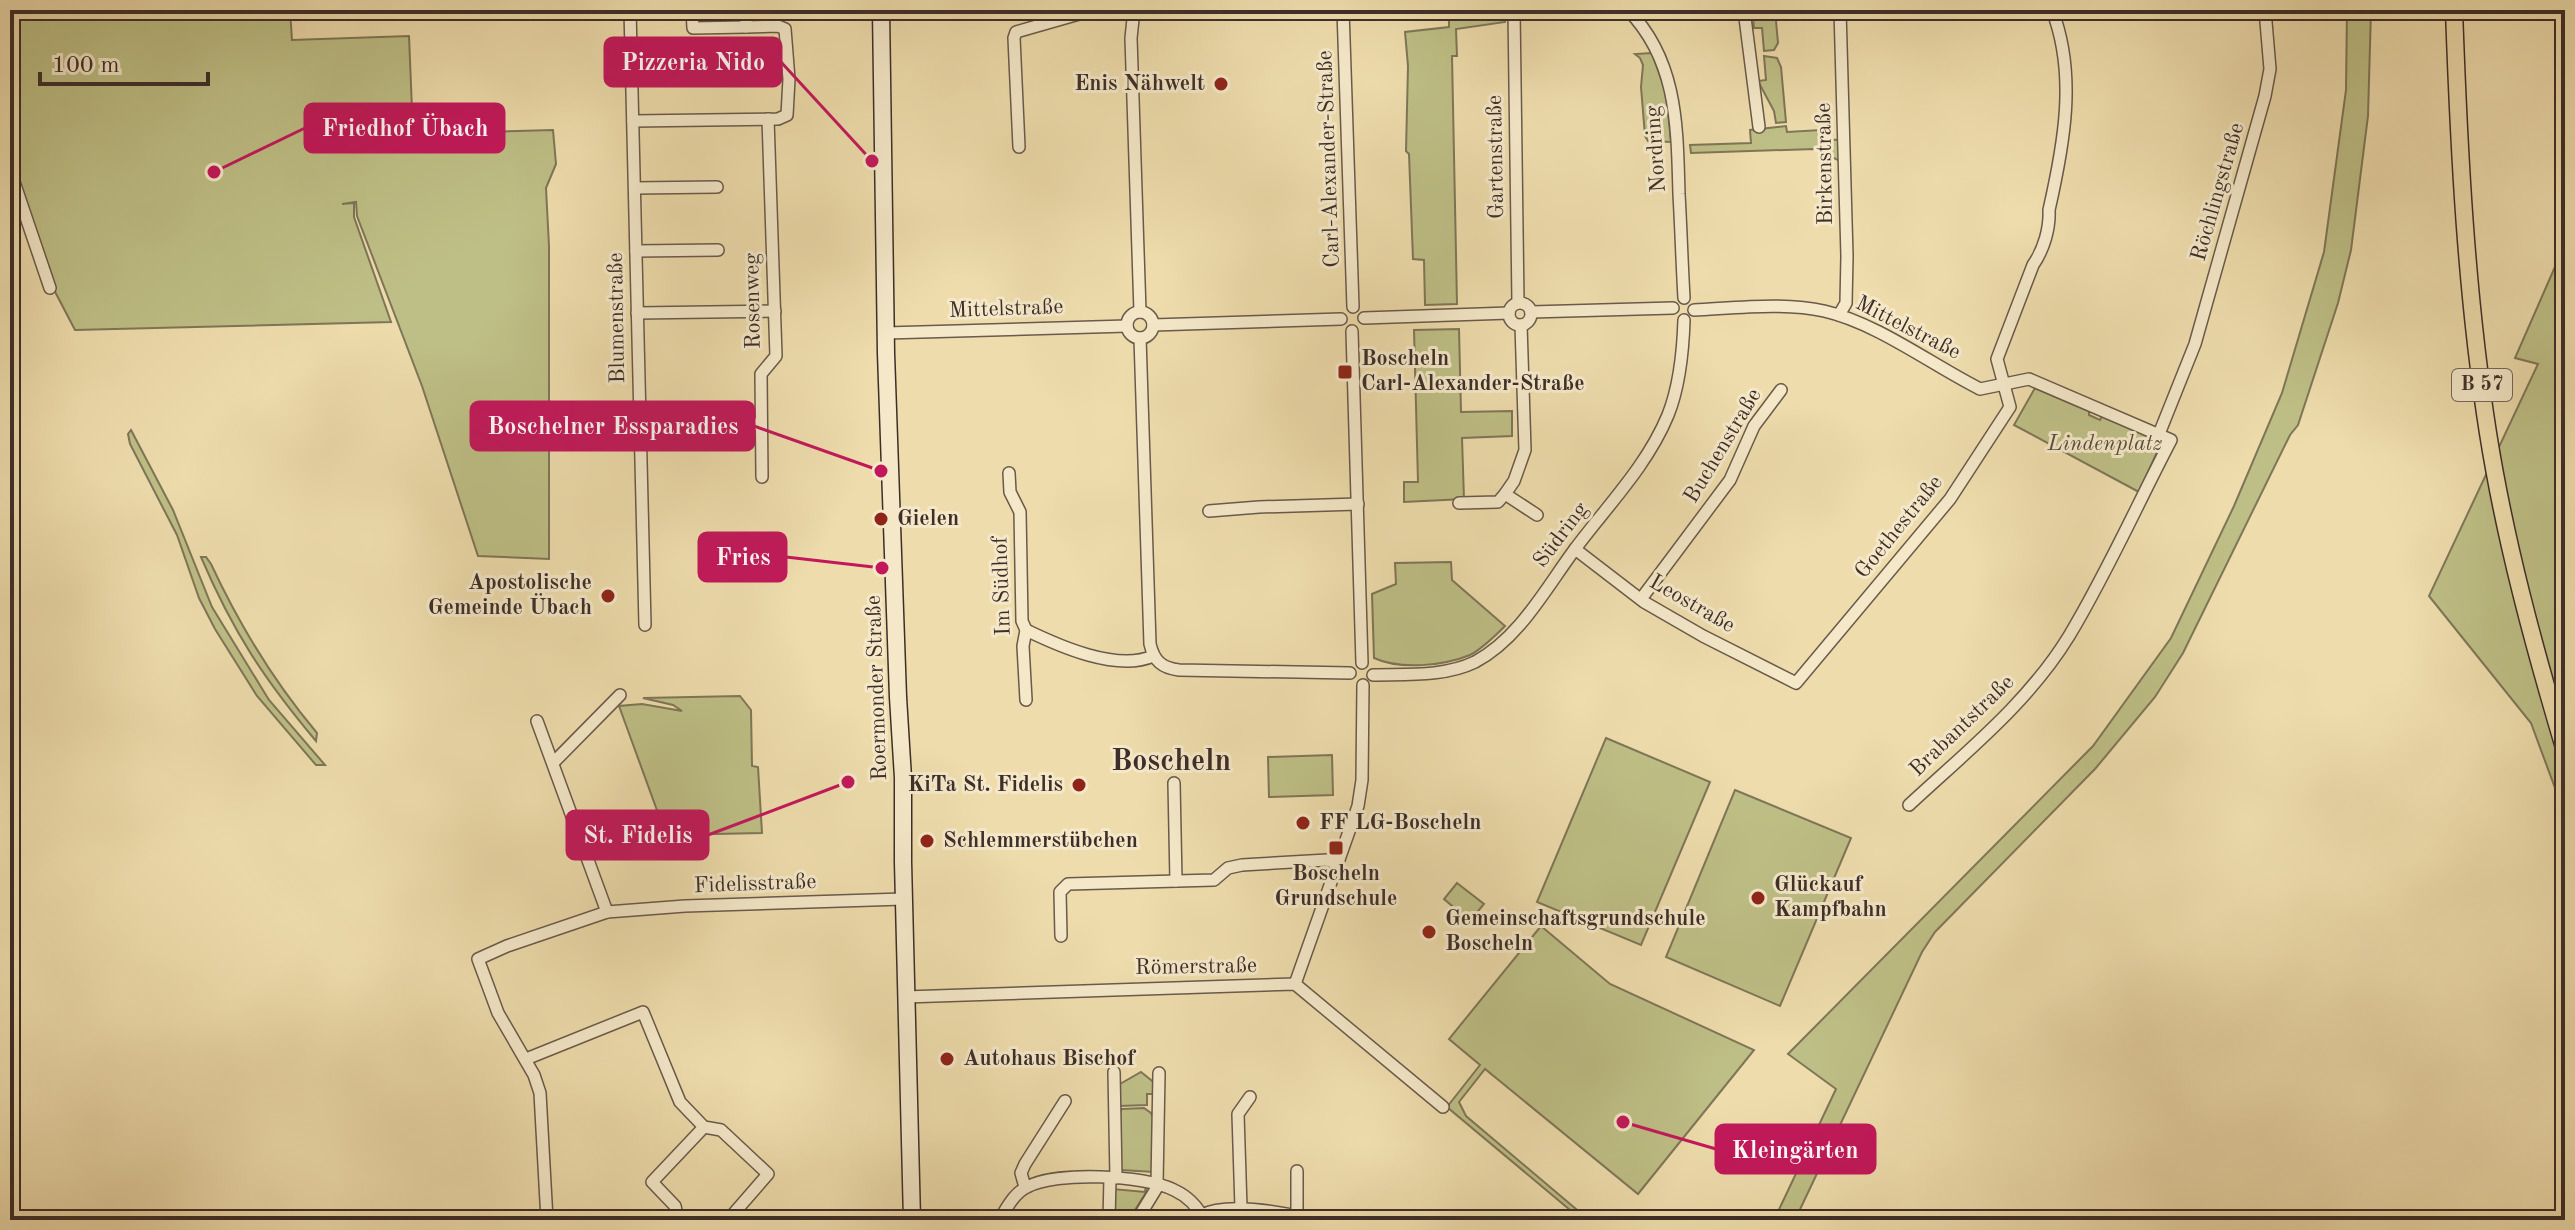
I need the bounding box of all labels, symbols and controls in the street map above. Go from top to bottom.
scale bar [40,36,208,86]
callout: Pizzeria Nido [605,38,781,86]
street label: Carl-Alexander-Straße [1314,50,1344,268]
text: Pizzeria Nido [621,52,765,76]
text: 100 m [52,54,120,78]
place label: Enis Nähwelt [1074,73,1205,95]
marker: Enis Nähwelt [1212,75,1230,93]
street label: Gartenstraße [1484,95,1508,219]
street label: Birkenstraße [1813,103,1837,225]
callout: Friedhof Übach [305,104,504,152]
street label: Nordring [1642,105,1670,193]
text: Friedhof Übach [321,113,489,142]
street label: Röchlingstraße [2188,120,2248,264]
street label: Blumenstraße [605,252,629,384]
street label: Rosenweg [741,253,765,349]
street label: Mittelstraße [1852,292,1964,364]
street label: Mittelstraße [948,296,1064,322]
place label: Boscheln Carl-Alexander-Straße [1361,348,1585,395]
marker: Boscheln Carl-Alexander-Straße [1336,363,1354,381]
road number: B 57 [2452,369,2512,401]
street label: Buchenstraße [1680,385,1766,507]
callout: Boschelner Essparadies [471,402,754,450]
text: Boschelner Essparadies [487,416,739,440]
park label: Lindenplatz [2047,433,2163,455]
street label: Goethestraße [1851,471,1947,583]
street label: Südring [1529,498,1593,572]
place label: Gielen [897,508,959,530]
marker: Gielen [872,510,890,528]
callout: Fries [699,533,786,581]
street label: Im Südhof [989,535,1015,636]
text: Fries [715,547,771,571]
street label: Leostraße [1646,571,1738,637]
place label: Apostolische Gemeinde Übach [428,572,592,619]
marker: Apostolische Gemeinde Übach [599,587,617,605]
street label: Roermonder Straße [863,595,891,781]
street label: Brabantstraße [1906,671,2018,781]
district label: Boscheln [1111,747,1231,777]
place label: KiTa St. Fidelis [907,774,1063,796]
marker: KiTa St. Fidelis [1070,776,1088,794]
callout: St. Fidelis [567,811,708,859]
place label: FF LG-Boscheln [1319,812,1482,834]
marker: FF LG-Boscheln [1294,814,1312,832]
text: St. Fidelis [583,825,693,849]
place label: Schlemmerstübchen [943,830,1138,852]
marker: Schlemmerstübchen [918,832,936,850]
marker: Boscheln Grundschule [1327,839,1345,857]
place label: Boscheln Grundschule [1275,863,1397,910]
street label: Fidelisstraße [693,871,817,897]
place label: Glückauf Kampfbahn [1774,874,1887,921]
marker: Glückauf Kampfbahn [1749,889,1767,907]
place label: Gemeinschaftsgrundschule Boscheln [1445,908,1706,955]
marker: Gemeinschaftsgrundschule Boscheln [1420,923,1438,941]
street label: Römerstraße [1135,955,1257,979]
place label: Autohaus Bischof [963,1048,1136,1070]
marker: Autohaus Bischof [938,1050,956,1068]
callout: Kleingärten [1716,1125,1875,1173]
text: Kleingärten [1732,1140,1858,1164]

